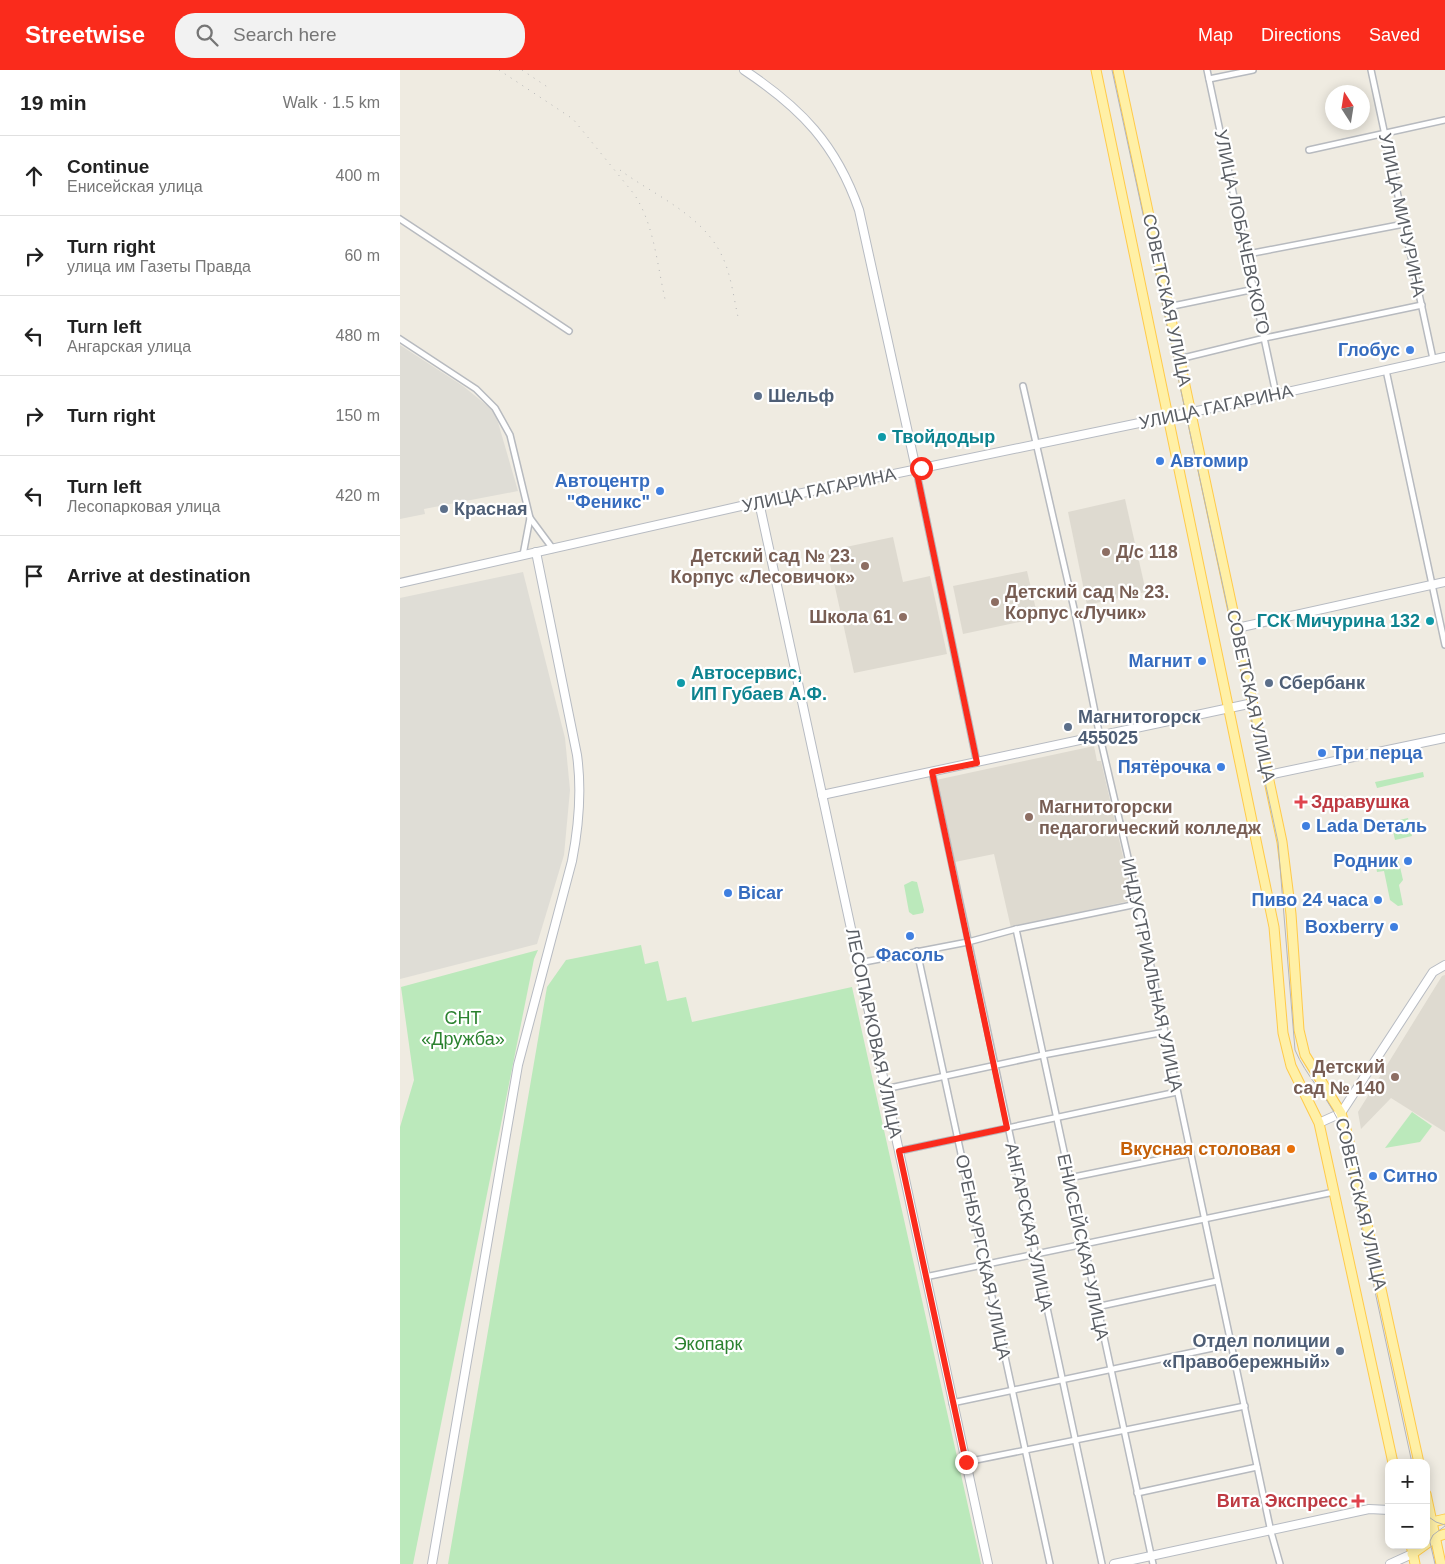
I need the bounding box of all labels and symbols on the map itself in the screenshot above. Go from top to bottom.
north arrow [1325,85,1370,130]
street label: УЛИЦА ЛОБАЧЕВСКОГО [1210,128,1274,336]
street label: УЛИЦА МИЧУРИНА [1375,131,1429,299]
street label: СОВЕТСКАЯ УЛИЦА [1139,212,1195,388]
place label: Глобус [1338,340,1400,360]
marker: Глобус [1404,344,1416,356]
street label: УЛИЦА ГАГАРИНА [1137,381,1295,433]
place label: Шельф [768,386,835,406]
marker: Шельф [752,390,764,402]
place label: Твойдодыр [892,427,995,447]
marker: Твойдодыр [876,431,888,443]
place label: Автомир [1170,451,1249,471]
marker: Автомир [1154,455,1166,467]
route start [910,457,933,480]
street label: УЛИЦА ГАГАРИНА [740,464,898,516]
place label: Автоцентр "Феникс" [555,471,650,512]
marker: Автоцентр "Феникс" [654,485,666,497]
place label: Красная [454,499,527,519]
marker: Красная [438,503,450,515]
place label: Д/с 118 [1116,542,1178,562]
place label: Детский сад № 23. Корпус «Лесовичок» [671,546,855,587]
marker: Д/с 118 [1100,546,1112,558]
marker: Детский сад № 23. Корпус «Лесовичок» [859,560,871,572]
place label: Детский сад № 23. Корпус «Лучик» [1005,582,1169,623]
marker: Детский сад № 23. Корпус «Лучик» [989,596,1001,608]
place label: Школа 61 [809,607,893,627]
street label: СОВЕТСКАЯ УЛИЦА [1223,608,1279,784]
marker: Школа 61 [897,611,909,623]
place label: ГСК Мичурина 132 [1257,611,1420,631]
marker: ГСК Мичурина 132 [1424,615,1436,627]
place label: Магнит [1129,651,1192,671]
marker: Магнит [1196,655,1208,667]
place label: Автосервис, ИП Губаев А.Ф. [691,663,827,704]
place label: Сбербанк [1279,673,1366,693]
marker: Автосервис, ИП Губаев А.Ф. [675,677,687,689]
marker: Сбербанк [1263,677,1275,689]
place label: Магнитогорск 455025 [1078,707,1201,748]
marker: Магнитогорск 455025 [1062,721,1074,733]
place label: Три перца [1332,743,1424,763]
marker: Три перца [1316,747,1328,759]
place label: Пятёрочка [1118,757,1212,777]
marker: Пятёрочка [1215,761,1227,773]
place label: Здравушка [1311,792,1410,812]
marker: Здравушка [1295,796,1307,808]
place label: Магнитогорски педагогический колледж [1039,797,1261,838]
marker: Магнитогорски педагогический колледж [1023,811,1035,823]
place label: Lada Dеталь [1316,816,1427,836]
marker: Lada Dеталь [1300,820,1312,832]
place label: Родник [1333,851,1399,871]
marker: Родник [1402,855,1414,867]
street label: ИНДУСТРИАЛЬНАЯ УЛИЦА [1117,856,1187,1094]
place label: Bicar [738,883,783,903]
marker: Bicar [722,887,734,899]
place label: Пиво 24 часа [1251,890,1369,910]
marker: Пиво 24 часа [1372,894,1384,906]
place label: Boxberry [1305,917,1384,937]
marker: Boxberry [1388,921,1400,933]
street label: ЛЕСОПАРКОВАЯ УЛИЦА [842,926,906,1140]
marker: Фасоль [904,930,916,942]
place label: Фасоль [876,945,944,965]
park label: СНТ «Дружба» [421,1008,505,1049]
place label: Детский сад № 140 [1293,1057,1385,1098]
marker: Детский сад № 140 [1389,1071,1401,1083]
street label: СОВЕТСКАЯ УЛИЦА [1331,1116,1391,1292]
place label: Вкусная столовая [1120,1139,1281,1159]
street label: АНГАРСКАЯ УЛИЦА [1001,1141,1057,1313]
marker: Вкусная столовая [1285,1143,1297,1155]
street label: ЕНИСЕЙСКАЯ УЛИЦА [1053,1152,1114,1342]
street label: ОРЕНБУРГСКАЯ УЛИЦА [951,1153,1015,1361]
place label: Ситно [1383,1166,1438,1186]
marker: Ситно [1367,1170,1379,1182]
place label: Отдел полиции «Правобережный» [1162,1331,1330,1372]
park label: Экопарк [674,1334,742,1354]
marker: Отдел полиции «Правобережный» [1334,1345,1346,1357]
route end [955,1451,978,1474]
place label: Вита Экспресс [1217,1491,1348,1511]
marker: Вита Экспресс [1352,1495,1364,1507]

